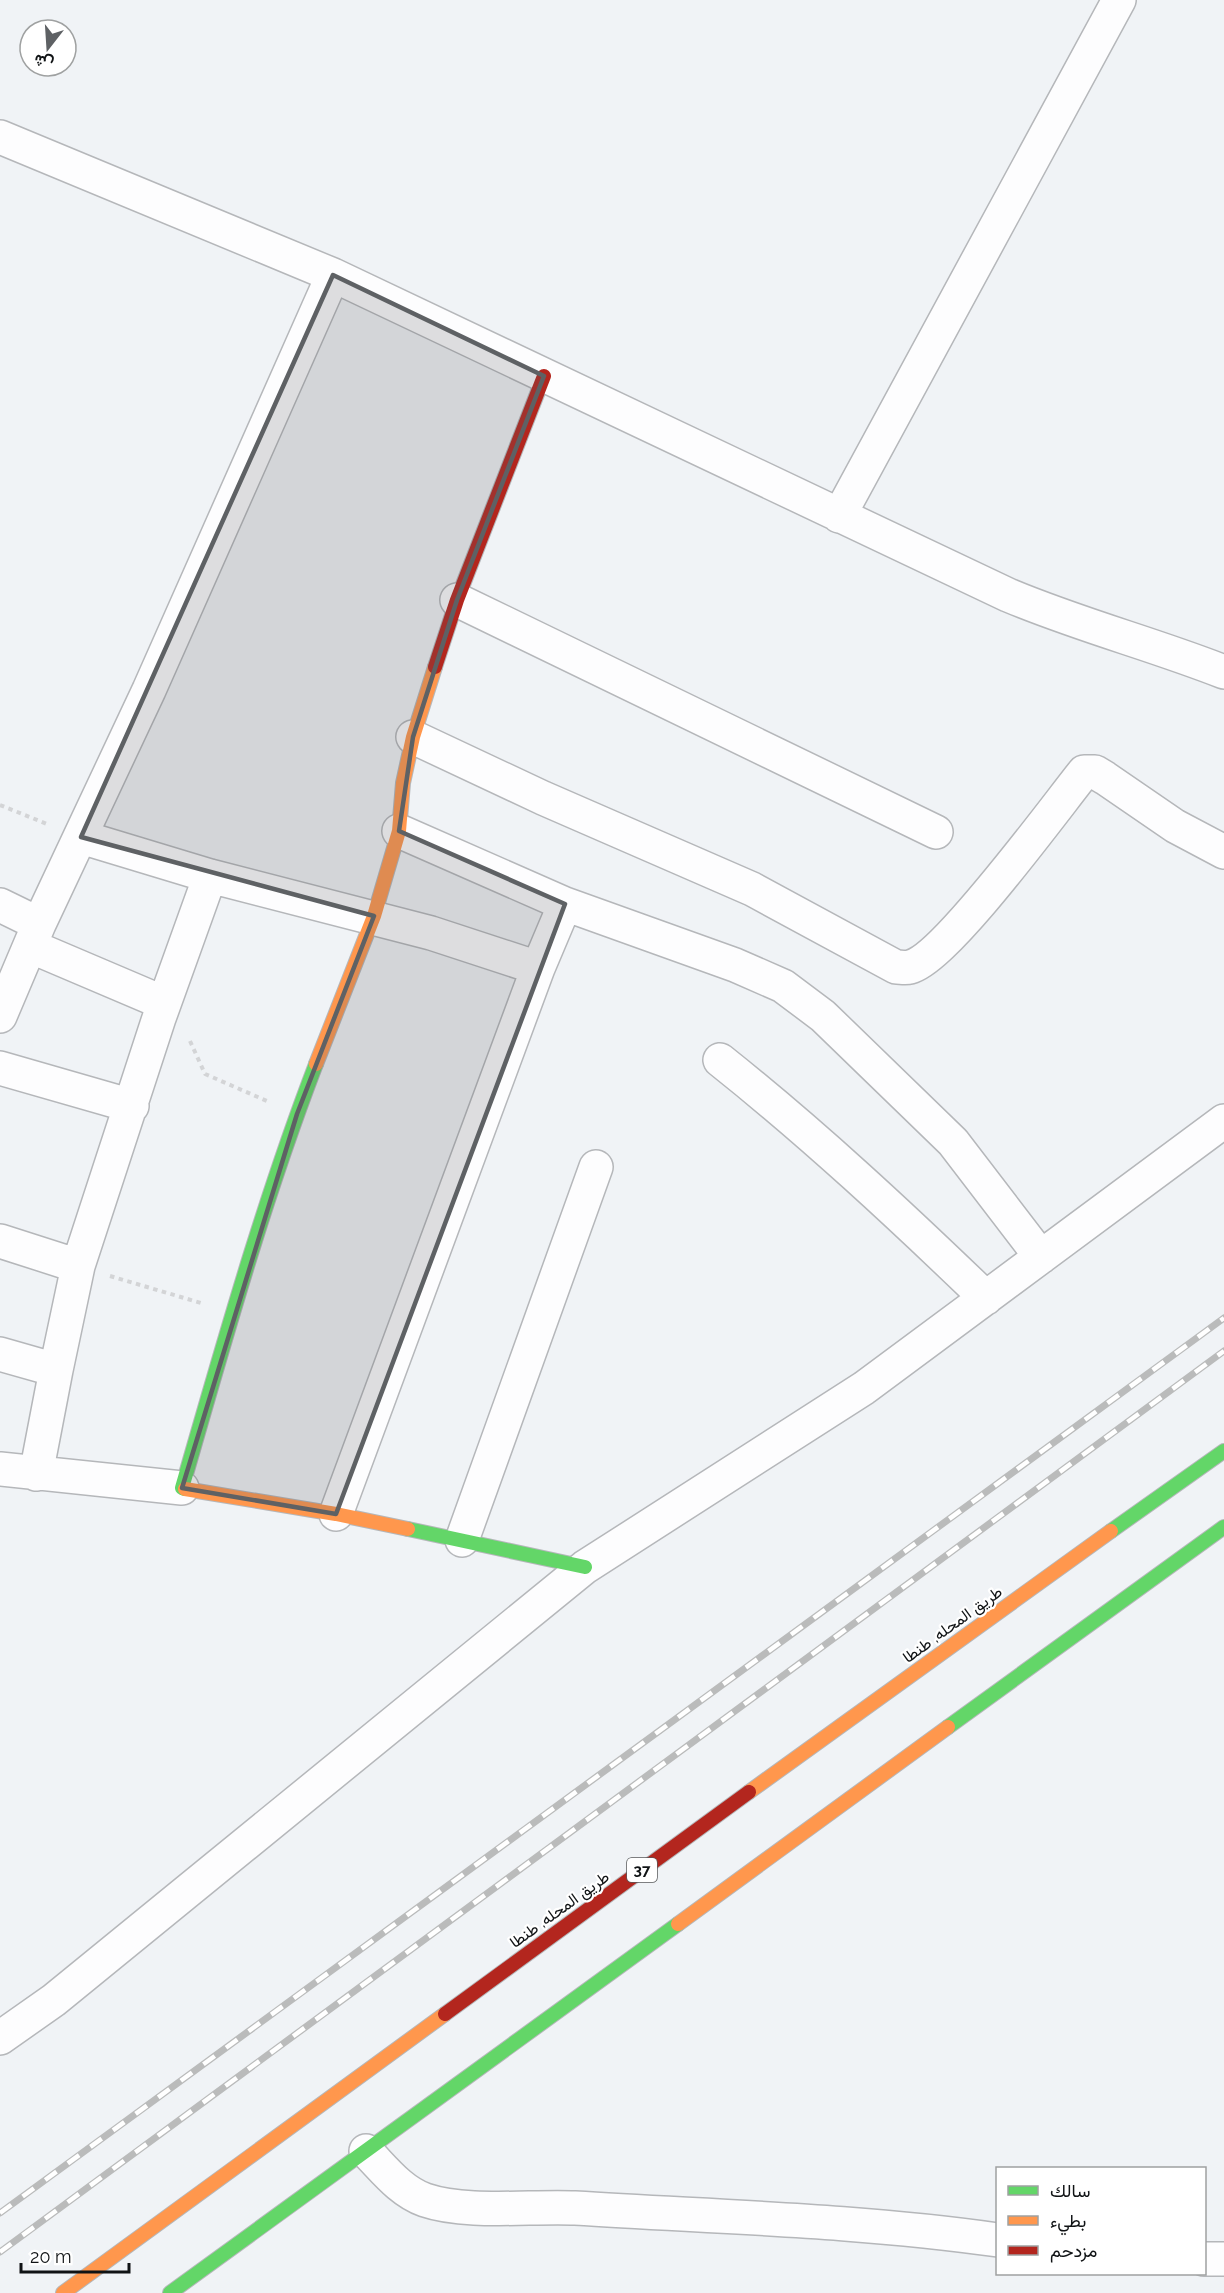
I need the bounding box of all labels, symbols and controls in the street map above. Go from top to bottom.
north arrow [18,18,78,78]
text: ش [32,50,56,74]
street label: طريق المحله, طنطا [899,1582,1006,1668]
road number: 37 [627,1858,657,1882]
street label: طريق المحله, طنطا [506,1867,613,1953]
legend [996,2167,1206,2275]
text: سالك [1050,2180,1090,2201]
text: بطيء [1050,2210,1086,2236]
scale bar [21,2236,129,2274]
text: مزدحم [1050,2240,1097,2263]
text: 20 m [30,2246,72,2267]

